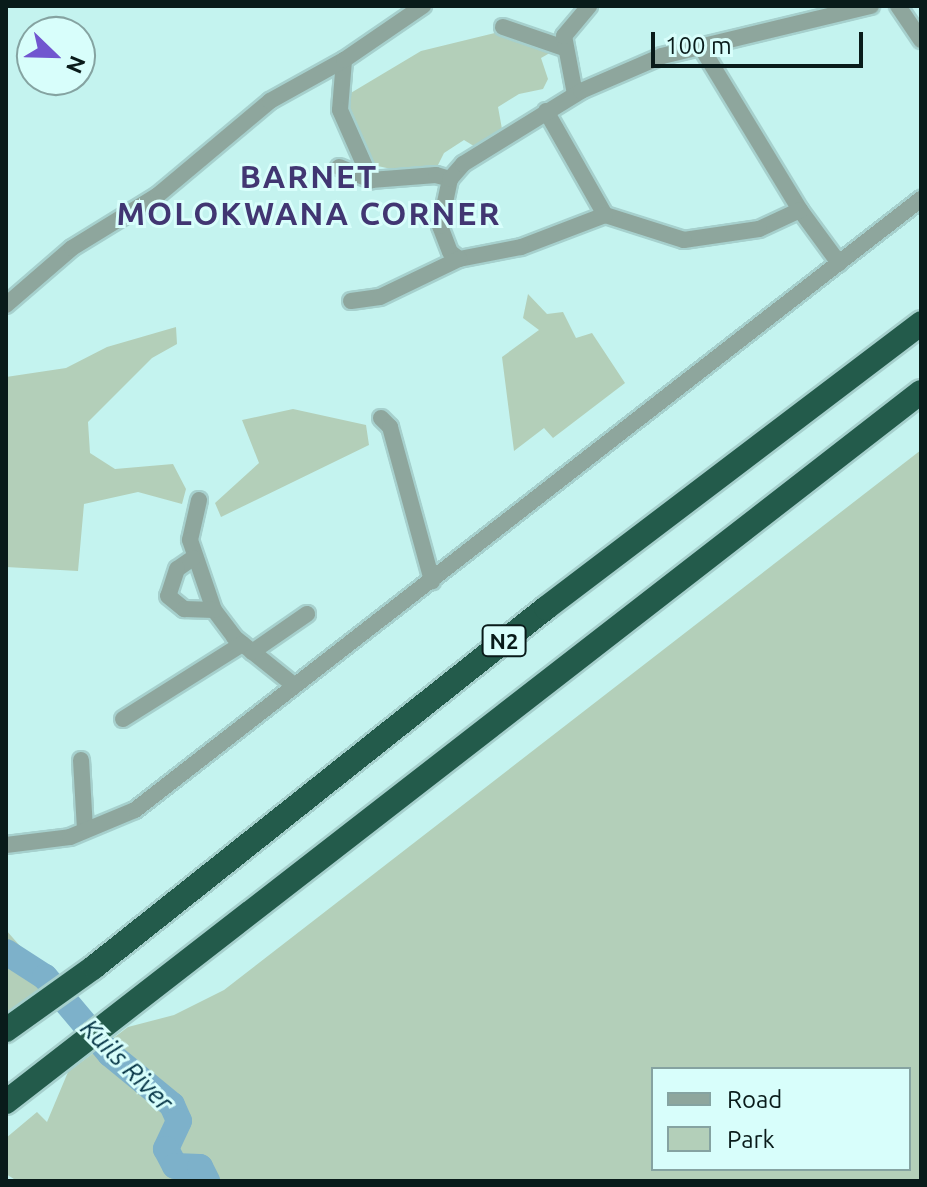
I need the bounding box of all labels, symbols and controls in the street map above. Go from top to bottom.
north arrow [16,16,96,96]
scale bar [655,16,867,66]
text: 100 m [665,32,732,59]
text: N [62,52,91,77]
district label: BARNET MOLOKWANA CORNER [117,158,501,233]
road number: N2 [480,623,528,659]
water label: Kuils River [74,1012,180,1118]
legend [651,1067,911,1171]
text: Road [727,1086,782,1113]
text: Park [727,1126,775,1153]

